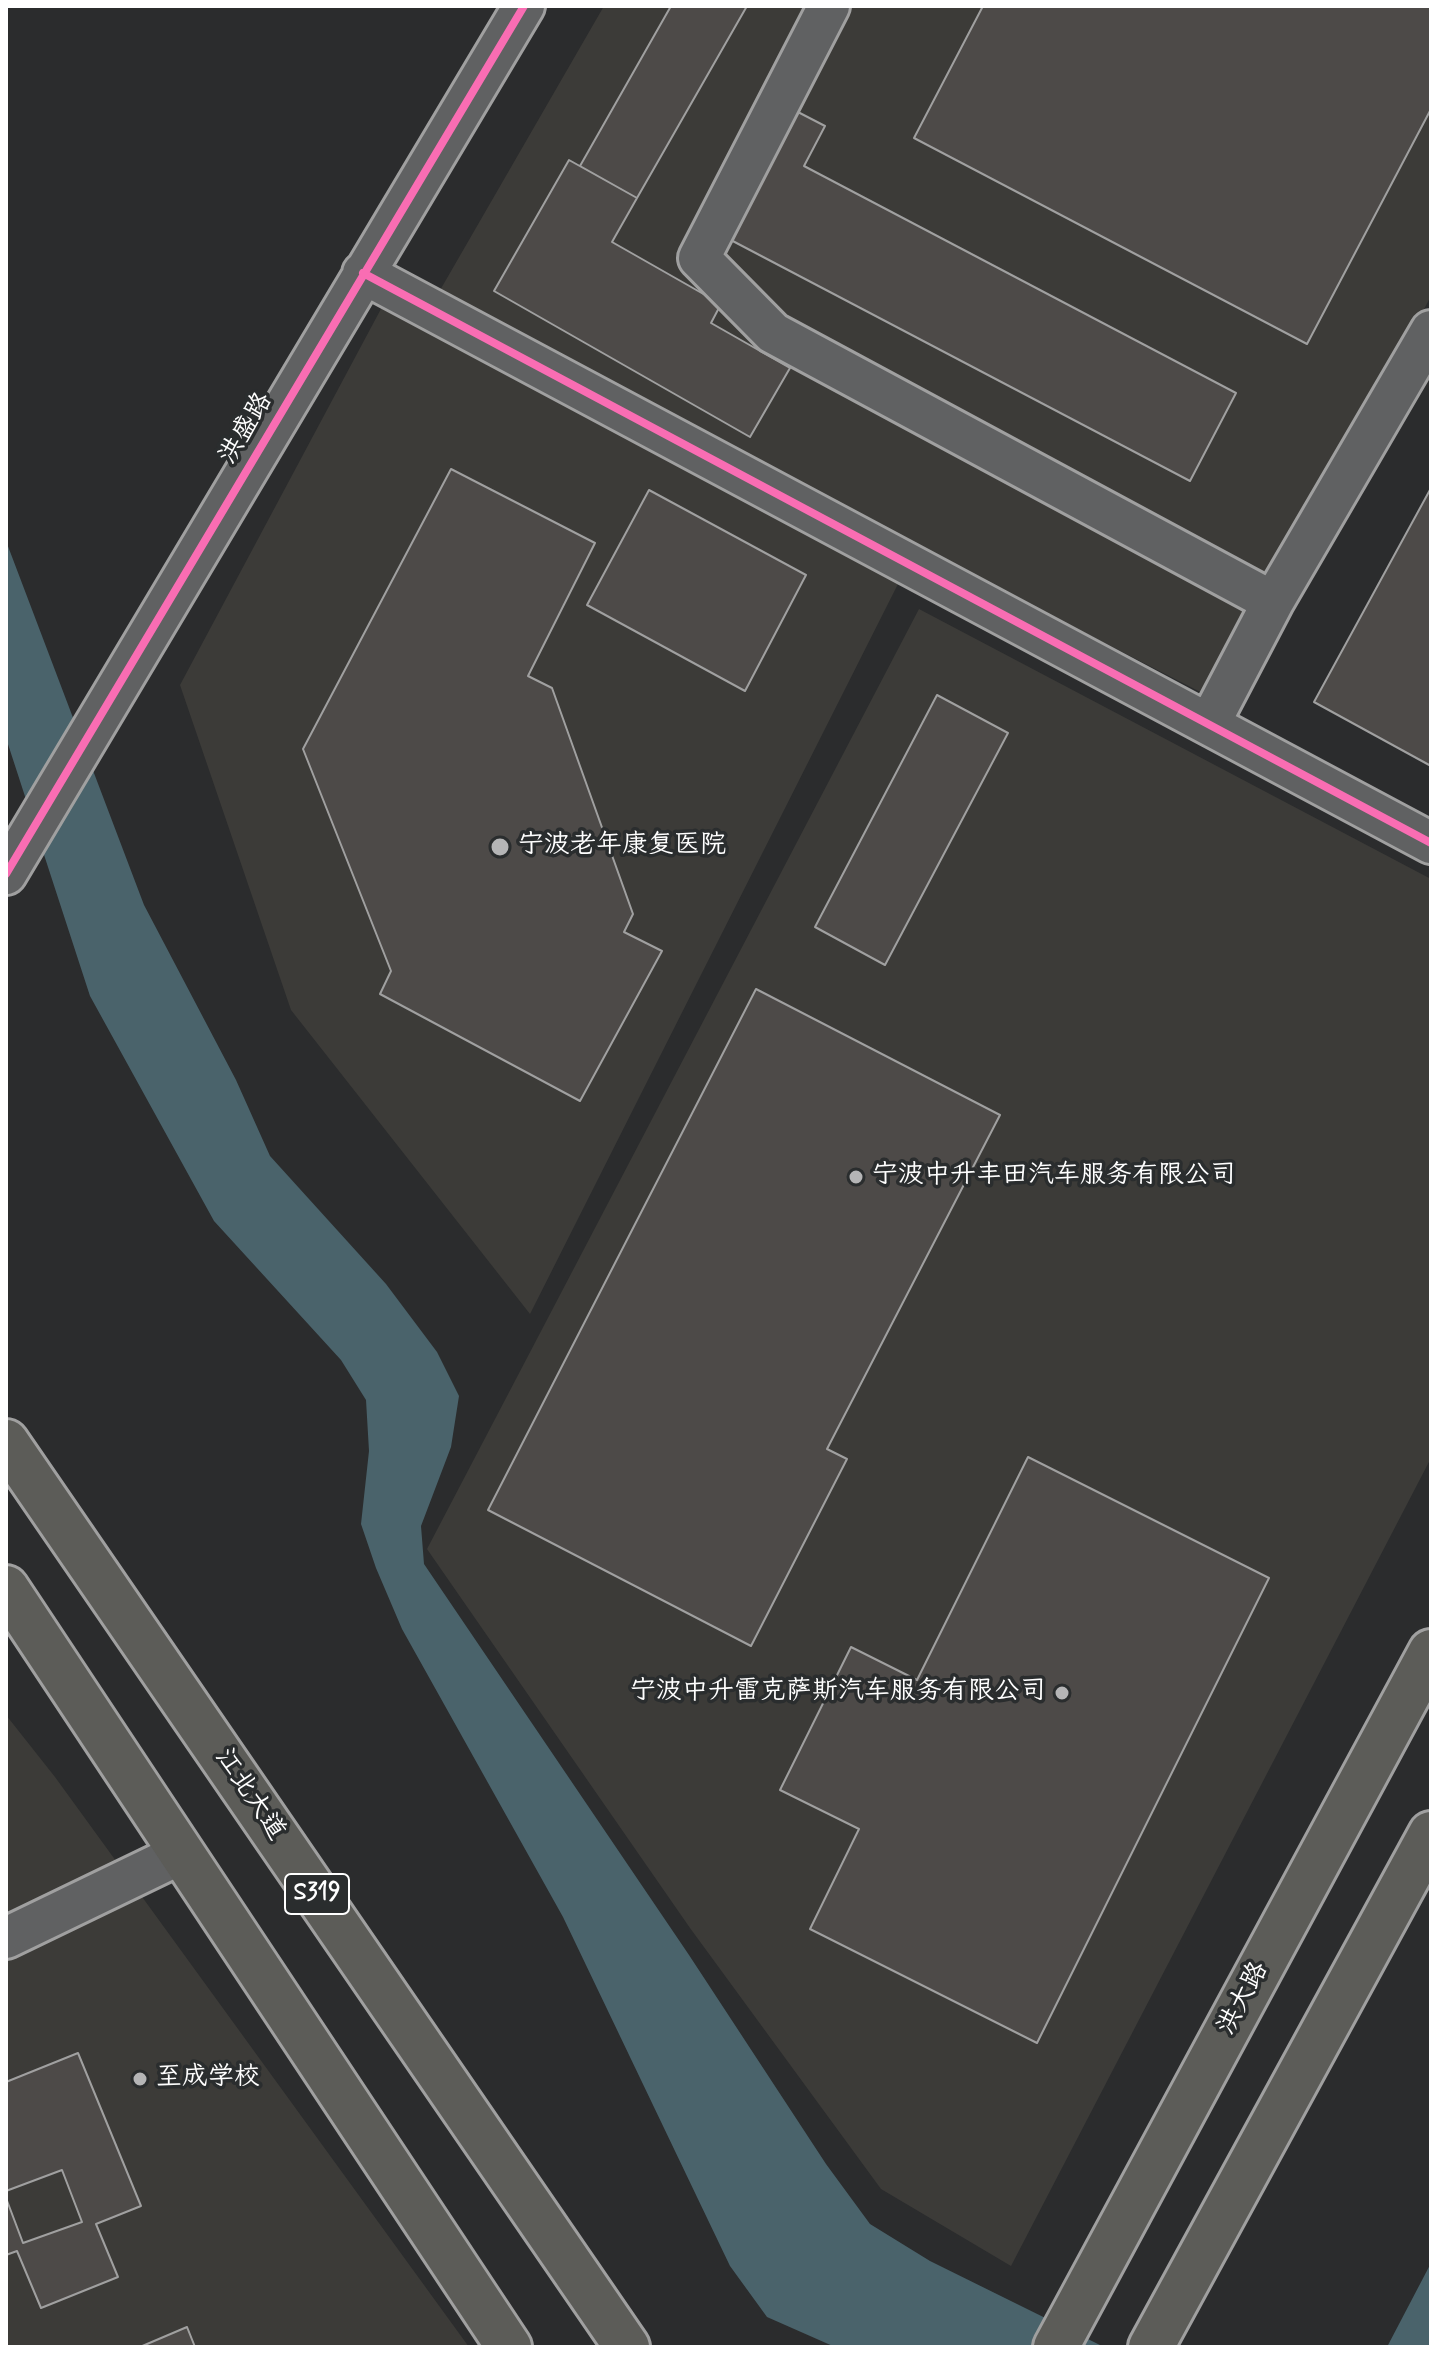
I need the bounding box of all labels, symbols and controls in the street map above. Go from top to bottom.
street label: 洪盛路 [214,388,280,470]
place label: 宁波老年康复医院 [518,831,726,863]
marker: 宁波老年康复医院 [489,836,511,858]
place label: 宁波中升丰田汽车服务有限公司 [872,1161,1236,1193]
marker: 宁波中升丰田汽车服务有限公司 [847,1168,865,1186]
place label: 宁波中升雷克萨斯汽车服务有限公司 [630,1677,1046,1709]
marker: 宁波中升雷克萨斯汽车服务有限公司 [1053,1684,1071,1702]
street label: 江北大道 [207,1743,291,1847]
road number: S319 [285,1874,349,1914]
street label: 洪大路 [1212,1957,1276,2041]
place label: 至成学校 [156,2063,260,2095]
marker: 至成学校 [131,2070,149,2088]

